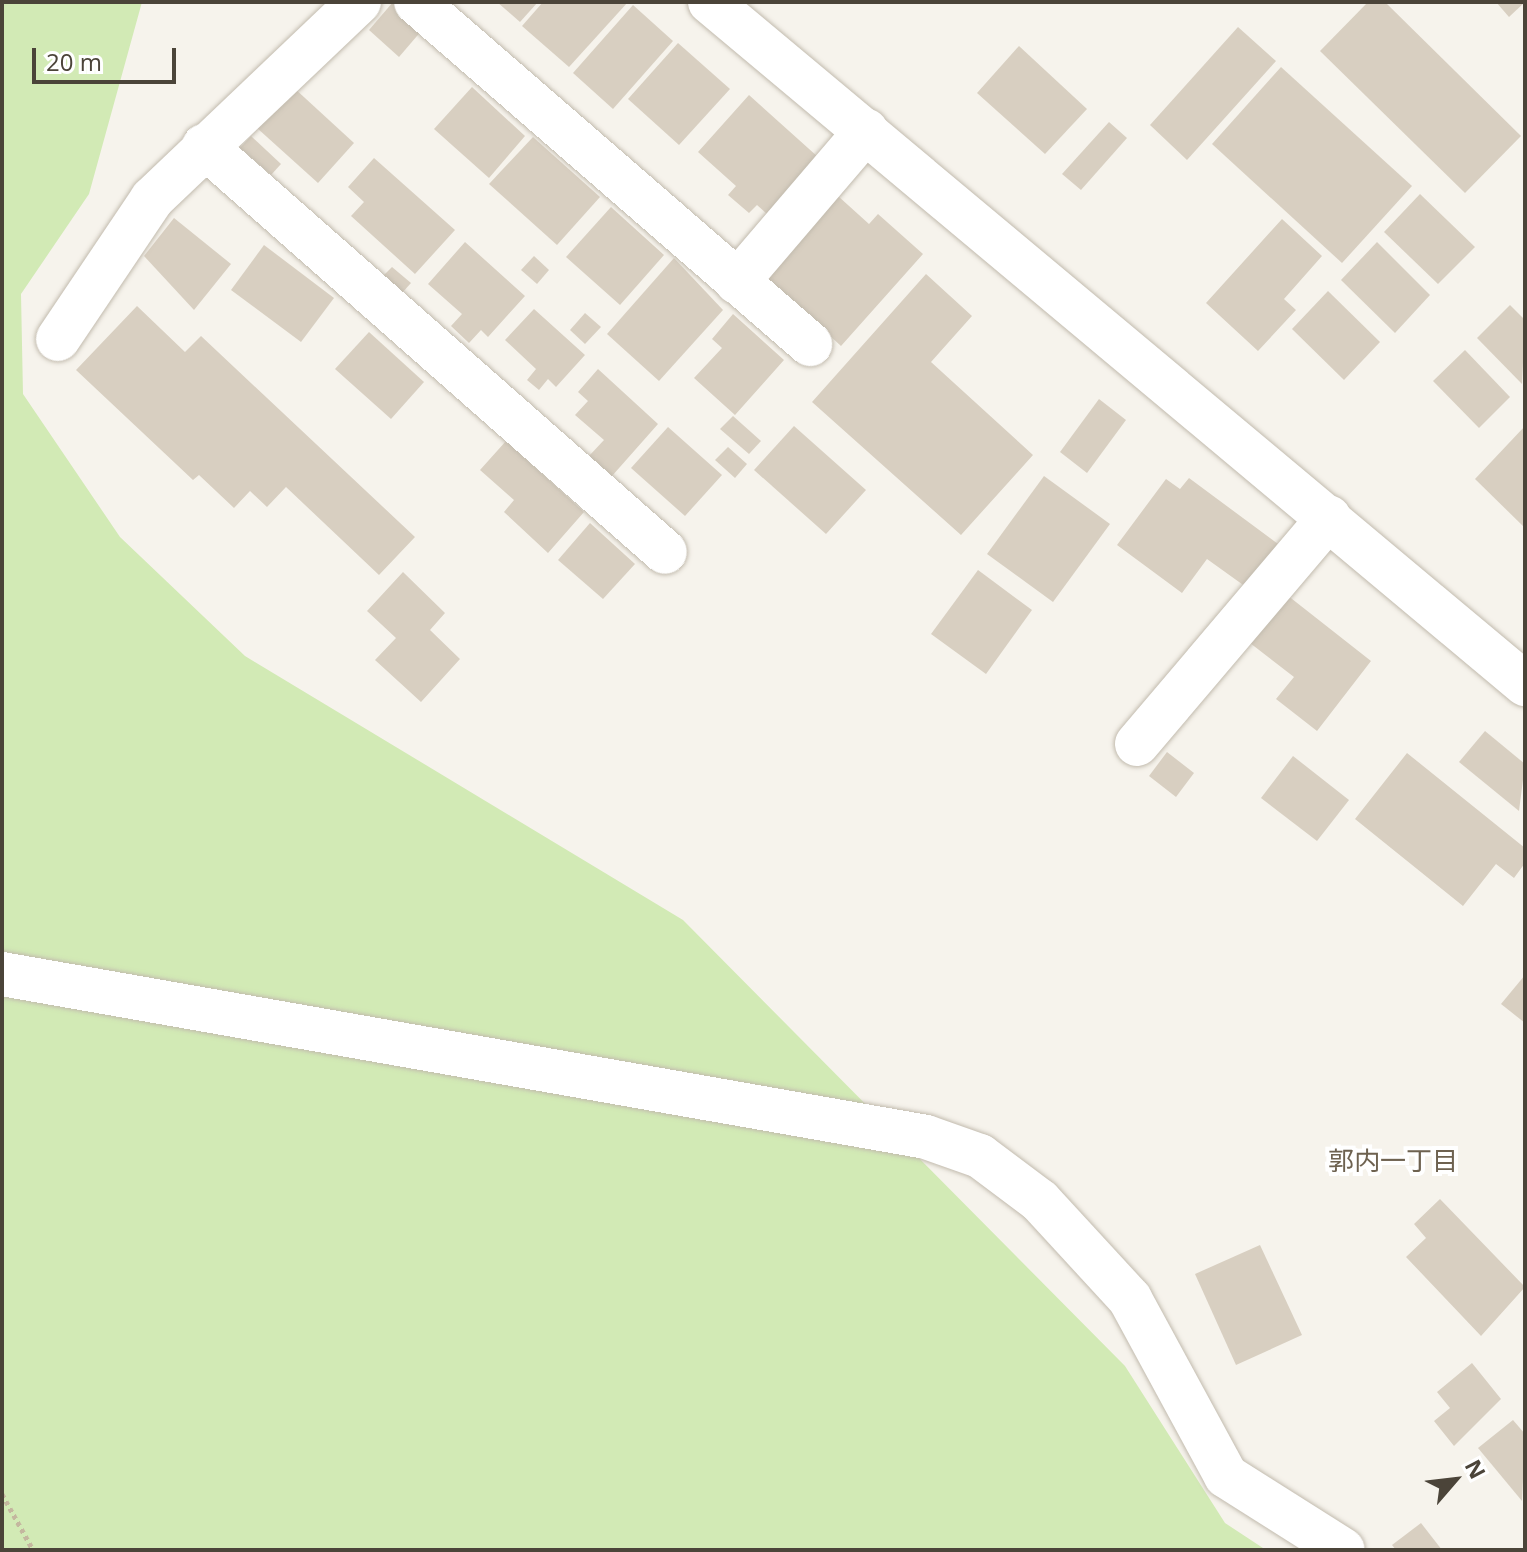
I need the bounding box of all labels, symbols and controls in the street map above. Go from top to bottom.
scale bar [36,32,180,82]
text: 20 m [46,45,102,78]
district label: 郭内一丁目 [1328,1145,1458,1177]
north arrow [1415,1440,1495,1520]
text: N [1459,1454,1494,1484]

